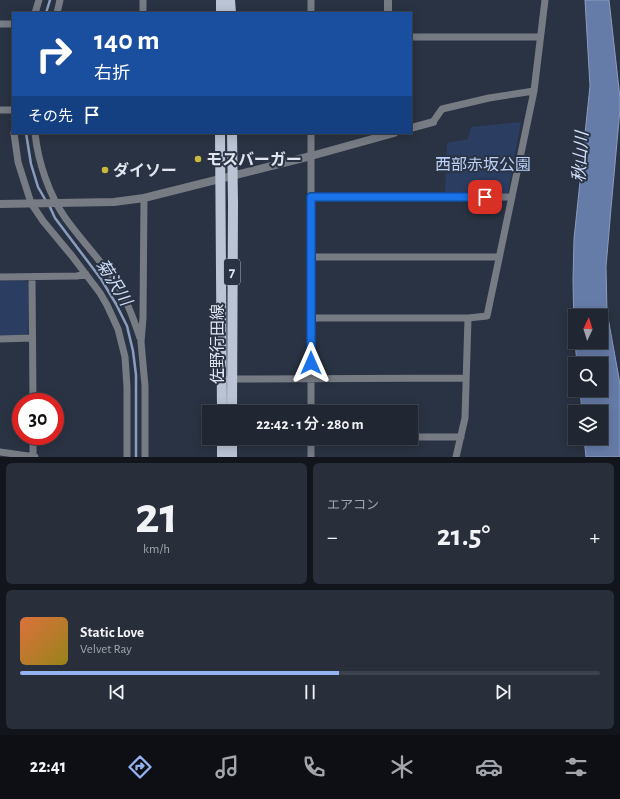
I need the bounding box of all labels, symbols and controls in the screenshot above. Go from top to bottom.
text: 140 m [94,27,160,55]
icon: right [28,28,80,80]
text: 右折 [94,65,130,83]
icon: arrive [81,104,103,126]
text: その先 [28,109,73,124]
water label: 秋山川 [569,129,591,183]
place label: モスバーガー [206,151,302,168]
marker: モスバーガー [193,154,203,164]
park label: 西部赤坂公園 [435,156,531,173]
place label: ダイソー [113,162,177,179]
marker: ダイソー [100,165,110,175]
pin [468,180,502,214]
icon: arrive [474,186,496,208]
water label: 菊沢川 [93,256,136,310]
road number: 7 [224,259,240,285]
street label: 佐野行田線 [209,304,226,384]
north arrow [568,309,608,349]
map controls [568,309,608,445]
position arrow [290,342,332,384]
button: search [568,357,608,397]
speed limit sign: 30 [12,393,64,445]
button: layers [568,405,608,445]
text: 22:42 · 1 分 · 280 m [256,417,364,432]
text: 21 [135,490,178,542]
text: エアコン [327,499,379,512]
text: 21.5° [437,521,490,551]
text: − [327,526,338,548]
text: + [589,526,600,548]
text: km/h [143,543,170,556]
text: Static Love [80,625,144,640]
text: Velvet Ray [80,643,132,656]
icon: previous [106,681,128,703]
icon: pause [299,681,321,703]
icon: next [492,681,514,703]
icon: directions [126,753,154,781]
icon: music [213,753,241,781]
icon: phone [300,753,328,781]
icon: climate [388,753,416,781]
icon: car [475,753,503,781]
icon: filters [562,753,590,781]
text: 22:41 [30,758,66,776]

